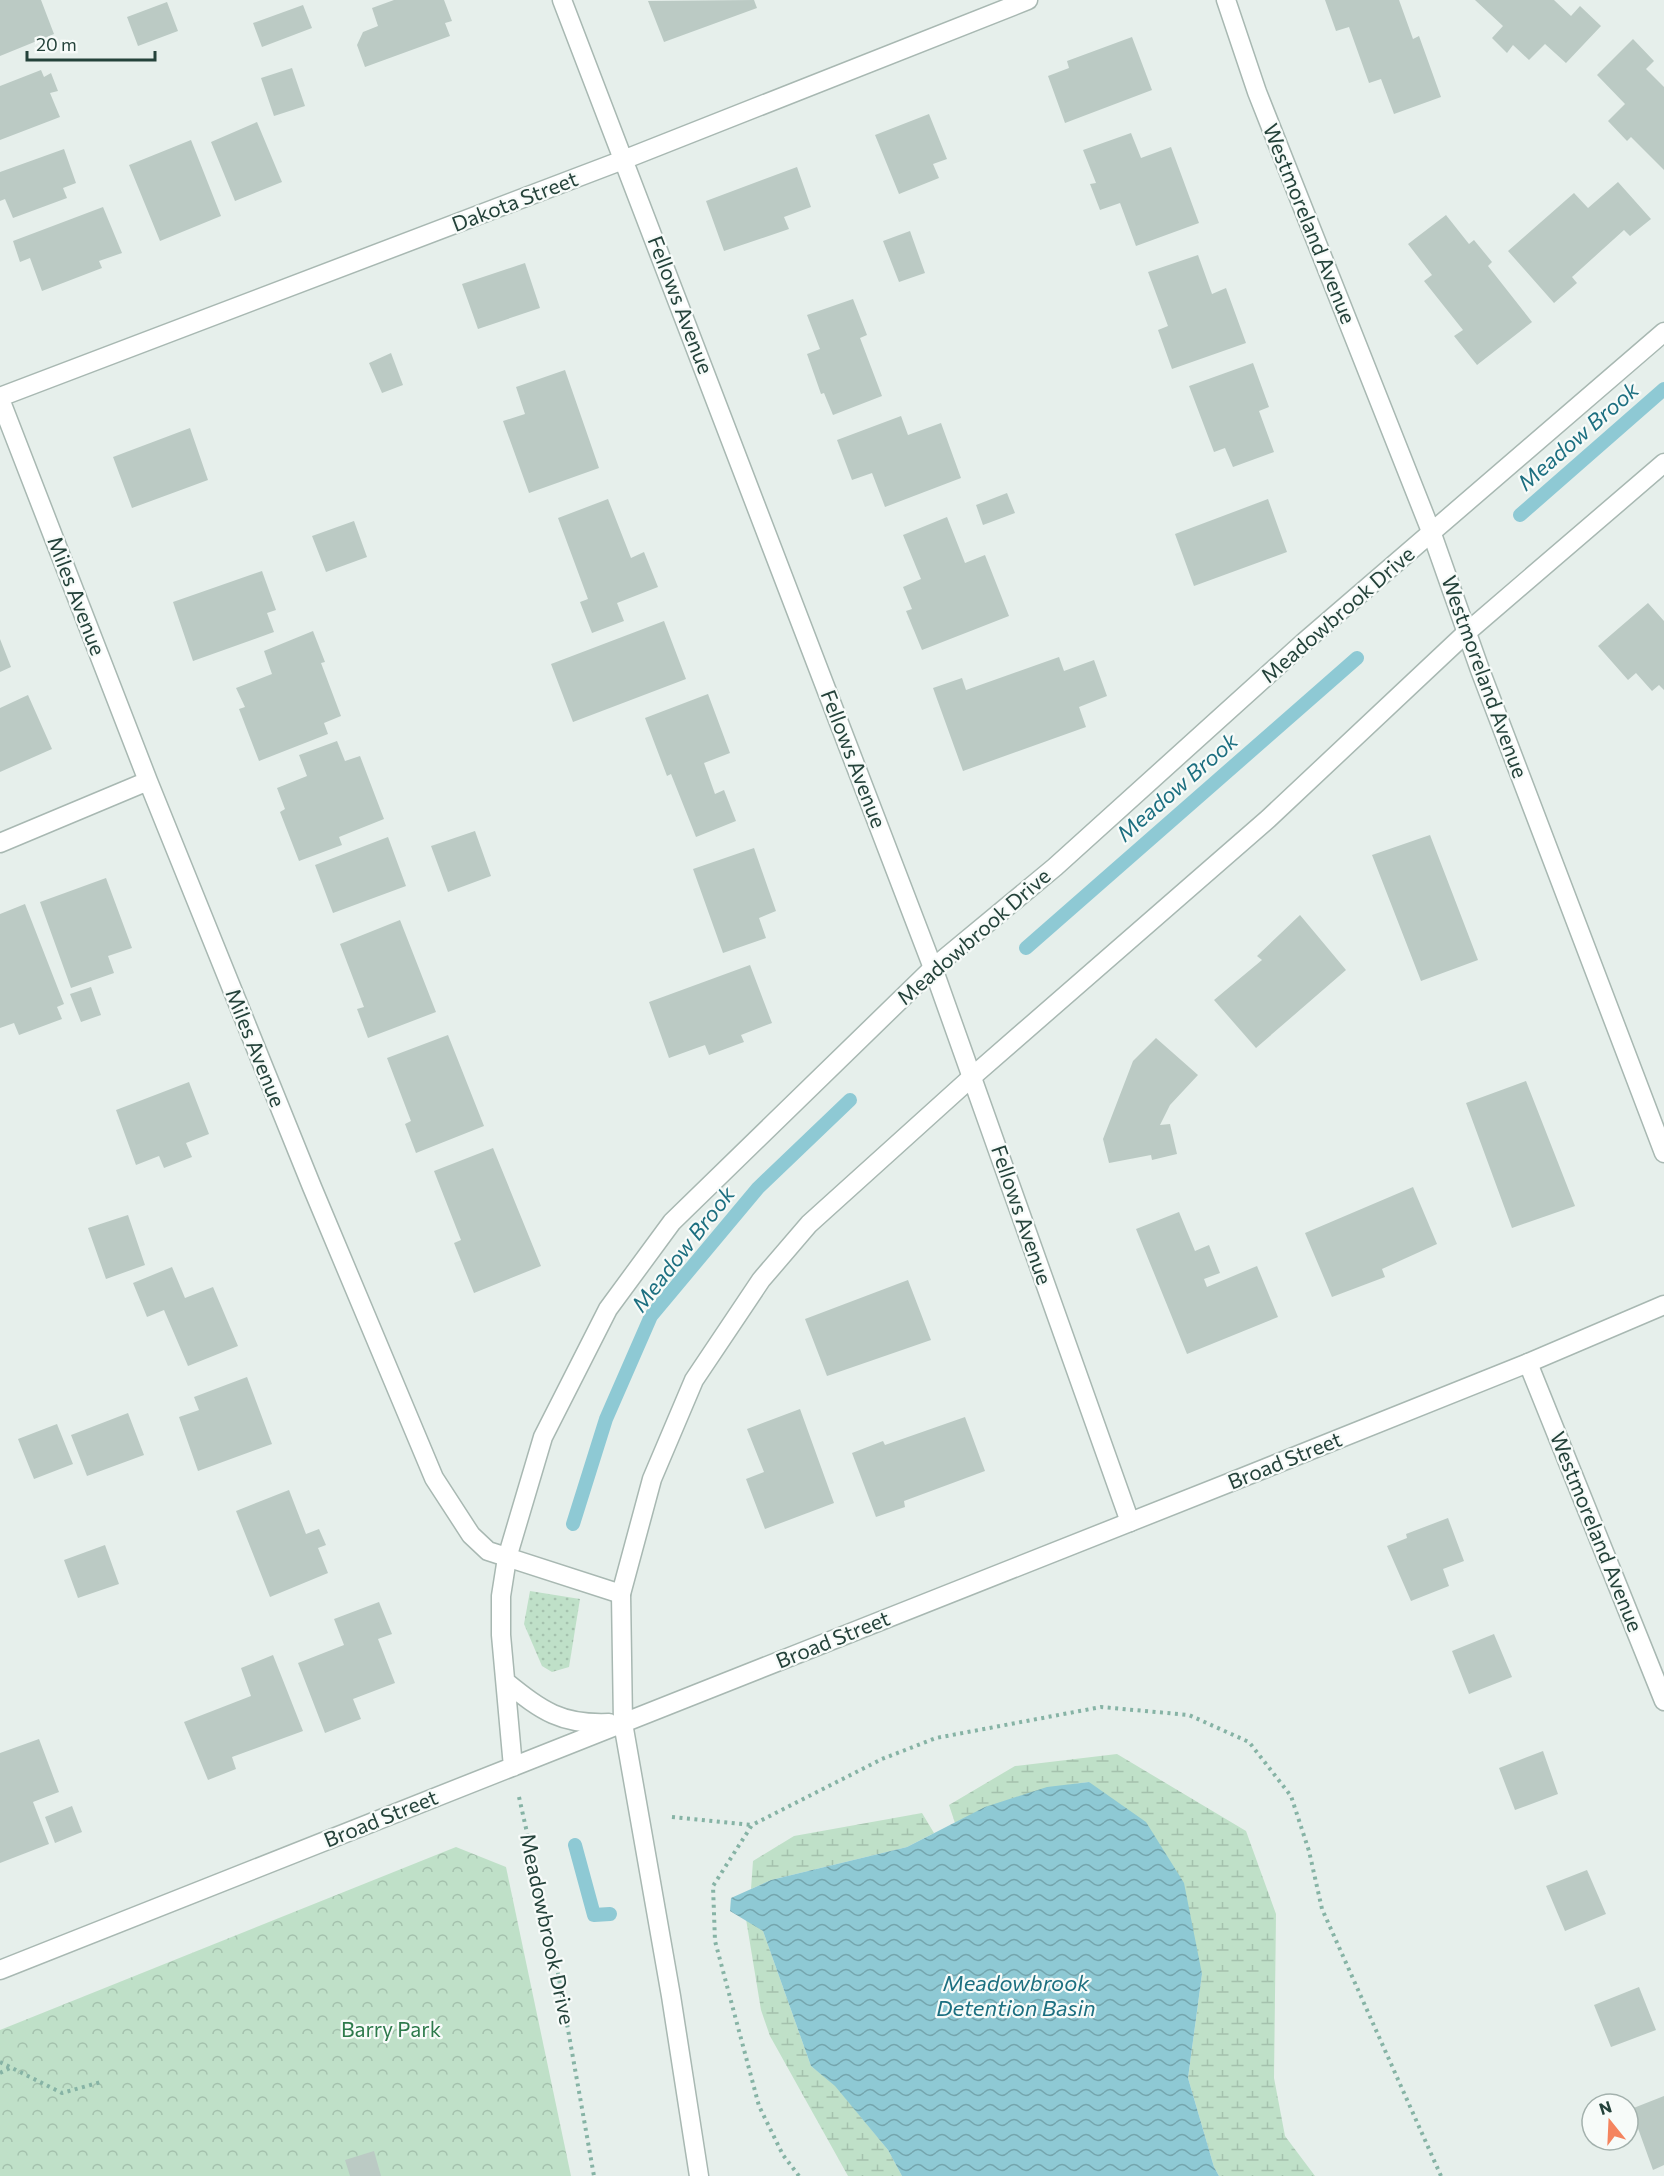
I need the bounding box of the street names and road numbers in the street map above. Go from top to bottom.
street label: Westmoreland Avenue [1259,120,1362,327]
street label: Dakota Street [448,165,581,236]
street label: Fellows Avenue [644,232,719,377]
street label: Miles Avenue [43,532,112,659]
street label: Meadowbrook Drive [1255,540,1419,687]
street label: Westmoreland Avenue [1437,572,1534,781]
street label: Fellows Avenue [817,686,892,831]
street label: Meadowbrook Drive [891,862,1055,1009]
street label: Miles Avenue [221,985,291,1110]
street label: Fellows Avenue [987,1141,1058,1288]
street label: Broad Street [1224,1425,1345,1494]
street label: Westmoreland Avenue [1546,1428,1649,1635]
street label: Broad Street [772,1604,893,1673]
street label: Broad Street [320,1783,441,1852]
street label: Meadowbrook Drive [516,1831,581,2027]

